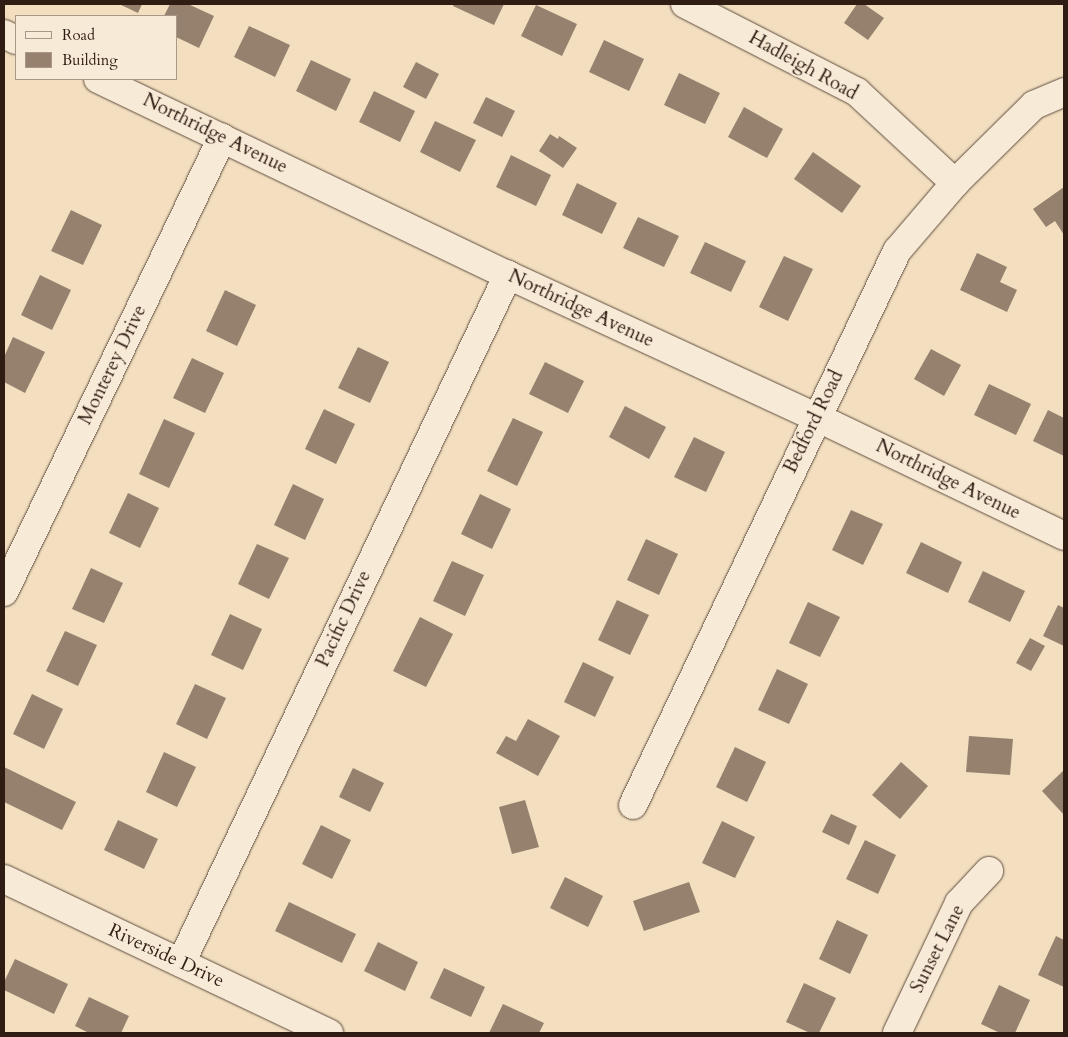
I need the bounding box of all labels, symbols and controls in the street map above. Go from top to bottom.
legend [15,15,178,80]
text: Road [62,25,95,45]
street label: Hadleigh Road [745,27,861,105]
text: Building [62,50,118,70]
street label: Northridge Avenue [139,89,291,179]
street label: Northridge Avenue [504,265,658,353]
street label: Monterey Drive [74,301,152,429]
street label: Bedford Road [779,367,849,477]
street label: Northridge Avenue [872,435,1024,525]
street label: Pacific Drive [312,567,376,671]
street label: Sunset Lane [906,901,970,997]
street label: Riverside Drive [104,919,228,993]

